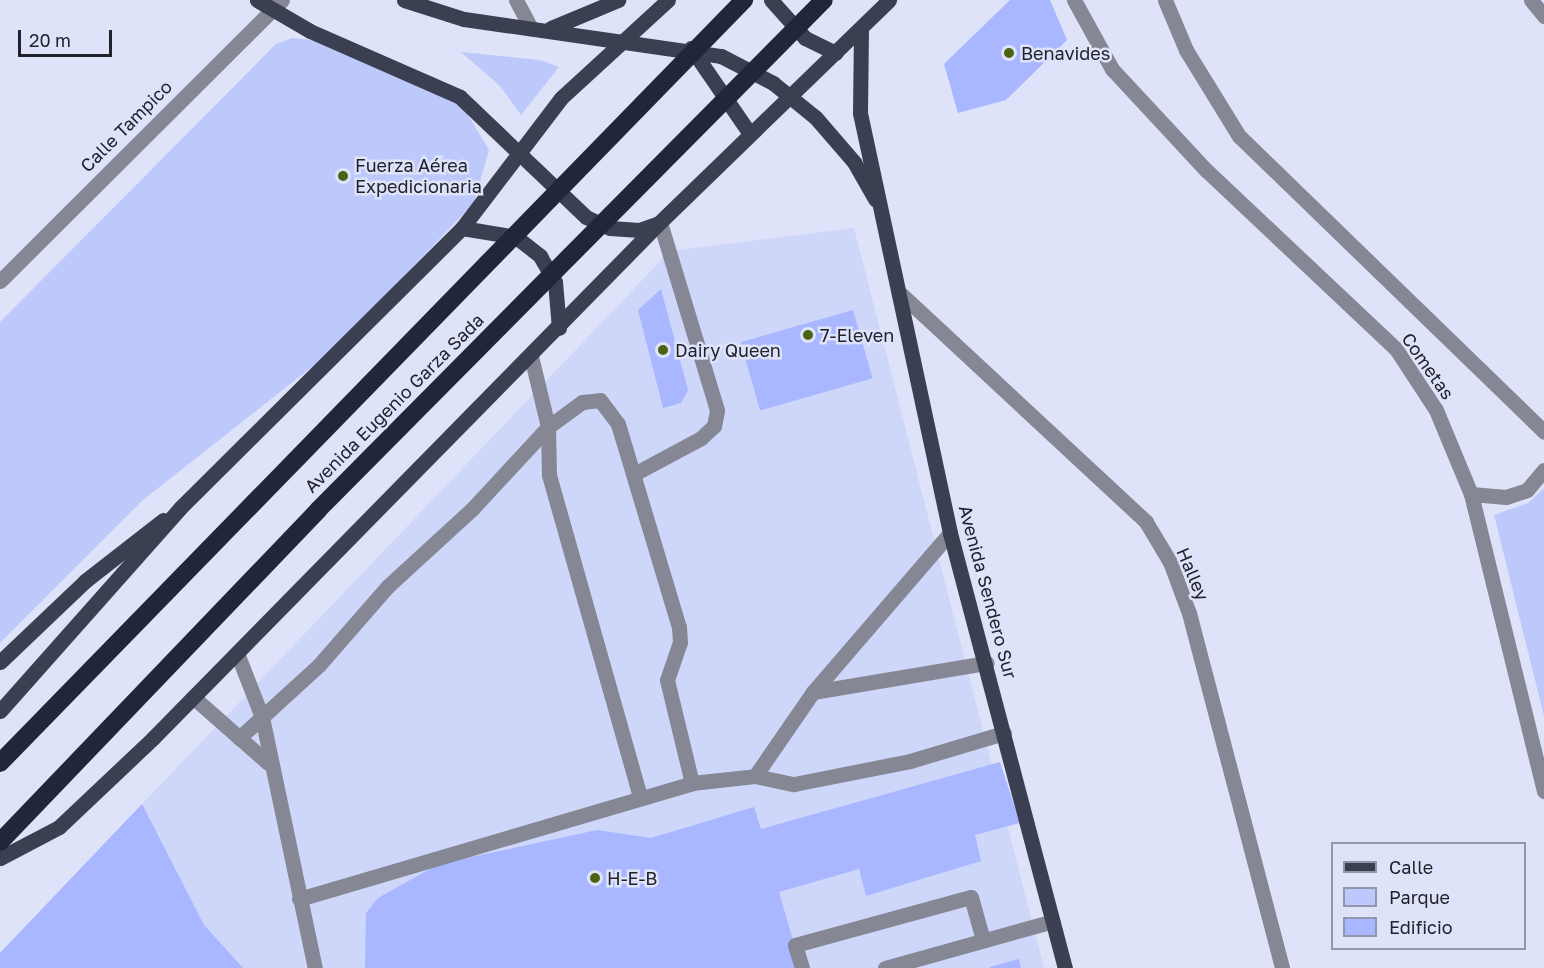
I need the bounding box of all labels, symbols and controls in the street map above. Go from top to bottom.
scale bar [21,18,116,56]
text: 20 m [29,29,71,51]
place label: Benavides [1021,42,1110,64]
marker: Benavides [1002,46,1016,60]
street label: Calle Tampico [76,76,176,176]
place label: Fuerza Aérea Expedicionaria [355,155,482,198]
marker: Fuerza Aérea Expedicionaria [336,169,350,183]
street label: Avenida Eugenio Garza Sada [300,309,488,497]
place label: 7-Eleven [820,324,894,346]
marker: 7-Eleven [801,328,815,342]
street label: Cometas [1397,329,1459,403]
place label: Dairy Queen [675,339,781,361]
marker: Dairy Queen [656,343,670,357]
street label: Avenida Sendero Sur [954,503,1022,681]
street label: Halley [1172,544,1214,604]
legend [1331,842,1526,950]
text: Calle [1389,856,1433,878]
place label: H-E-B [607,867,657,889]
marker: H-E-B [588,871,602,885]
text: Parque [1389,886,1450,908]
text: Edificio [1389,916,1453,938]

